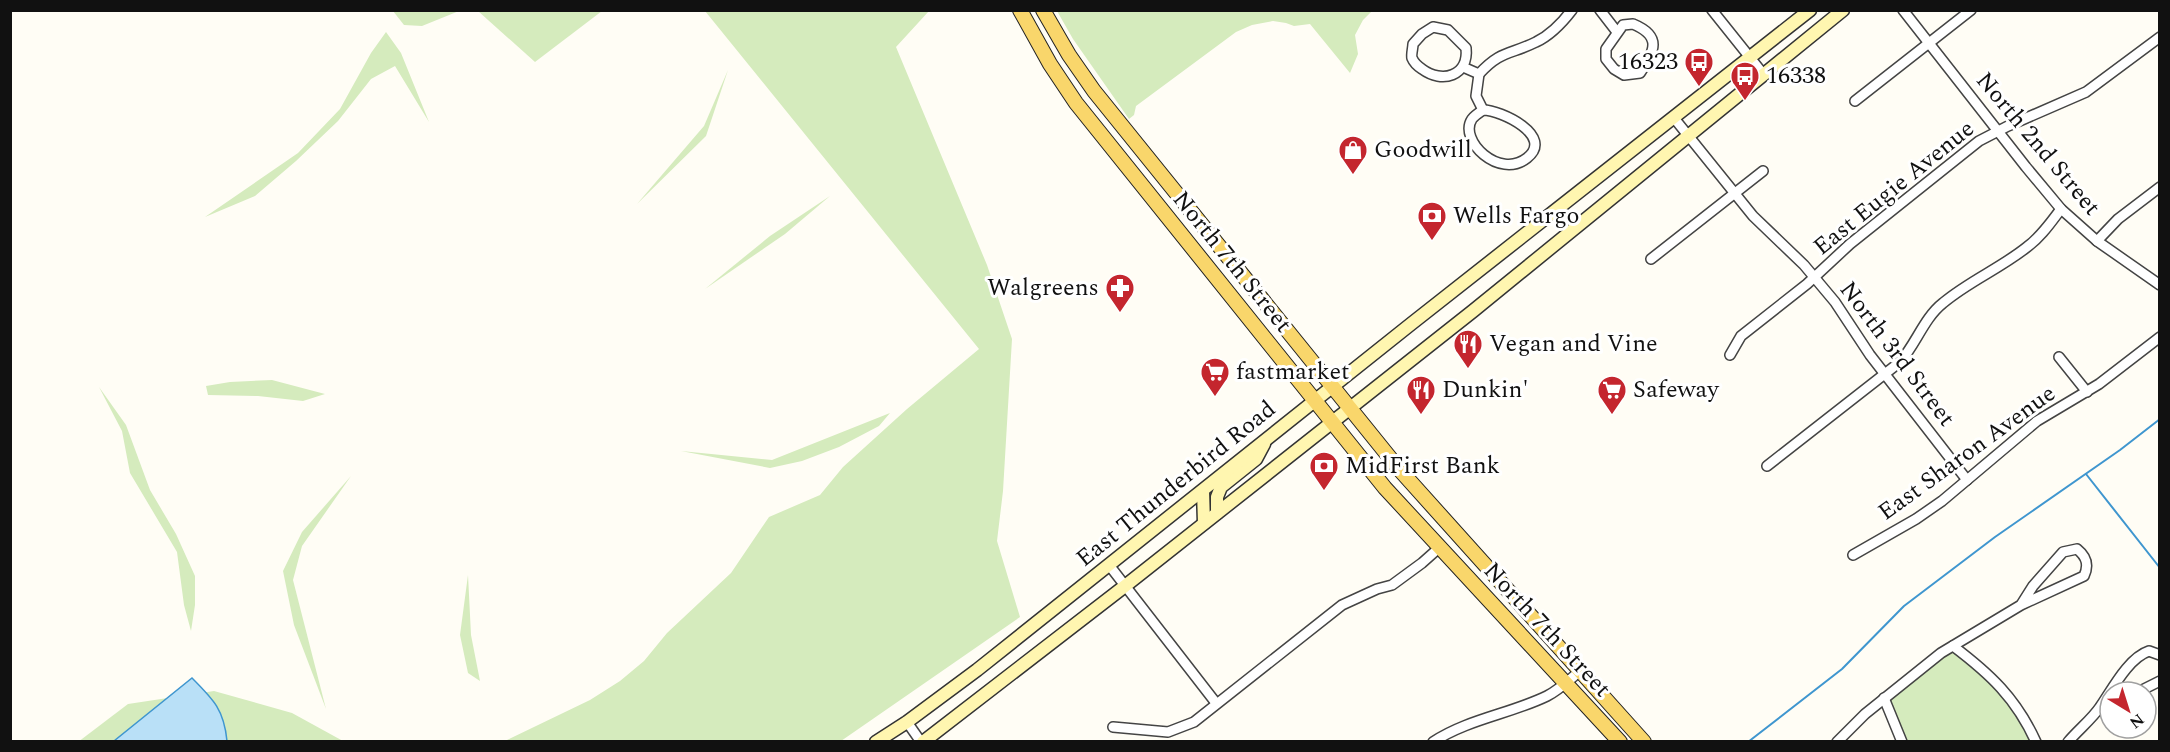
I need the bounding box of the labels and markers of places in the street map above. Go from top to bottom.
place label: 16323 [1618,44,1678,80]
bus stop icon: 16323 [1683,46,1715,88]
place label: 16338 [1766,58,1826,94]
bus stop icon: 16338 [1729,60,1761,102]
place label: Goodwill [1374,132,1472,168]
shop icon: Goodwill [1337,134,1369,176]
place label: Wells Fargo [1453,198,1580,234]
bank icon: Wells Fargo [1416,200,1448,242]
place label: Walgreens [987,270,1099,306]
pharmacy icon: Walgreens [1104,272,1136,314]
place label: Vegan and Vine [1489,326,1658,362]
restaurant icon: Vegan and Vine [1452,328,1484,370]
place label: fastmarket [1236,354,1350,390]
supermarket icon: fastmarket [1199,356,1231,398]
place label: Dunkin' [1442,372,1528,408]
place label: Safeway [1633,372,1720,408]
restaurant icon: Dunkin' [1405,374,1437,416]
supermarket icon: Safeway [1596,374,1628,416]
place label: MidFirst Bank [1345,448,1500,484]
bank icon: MidFirst Bank [1308,450,1340,492]

